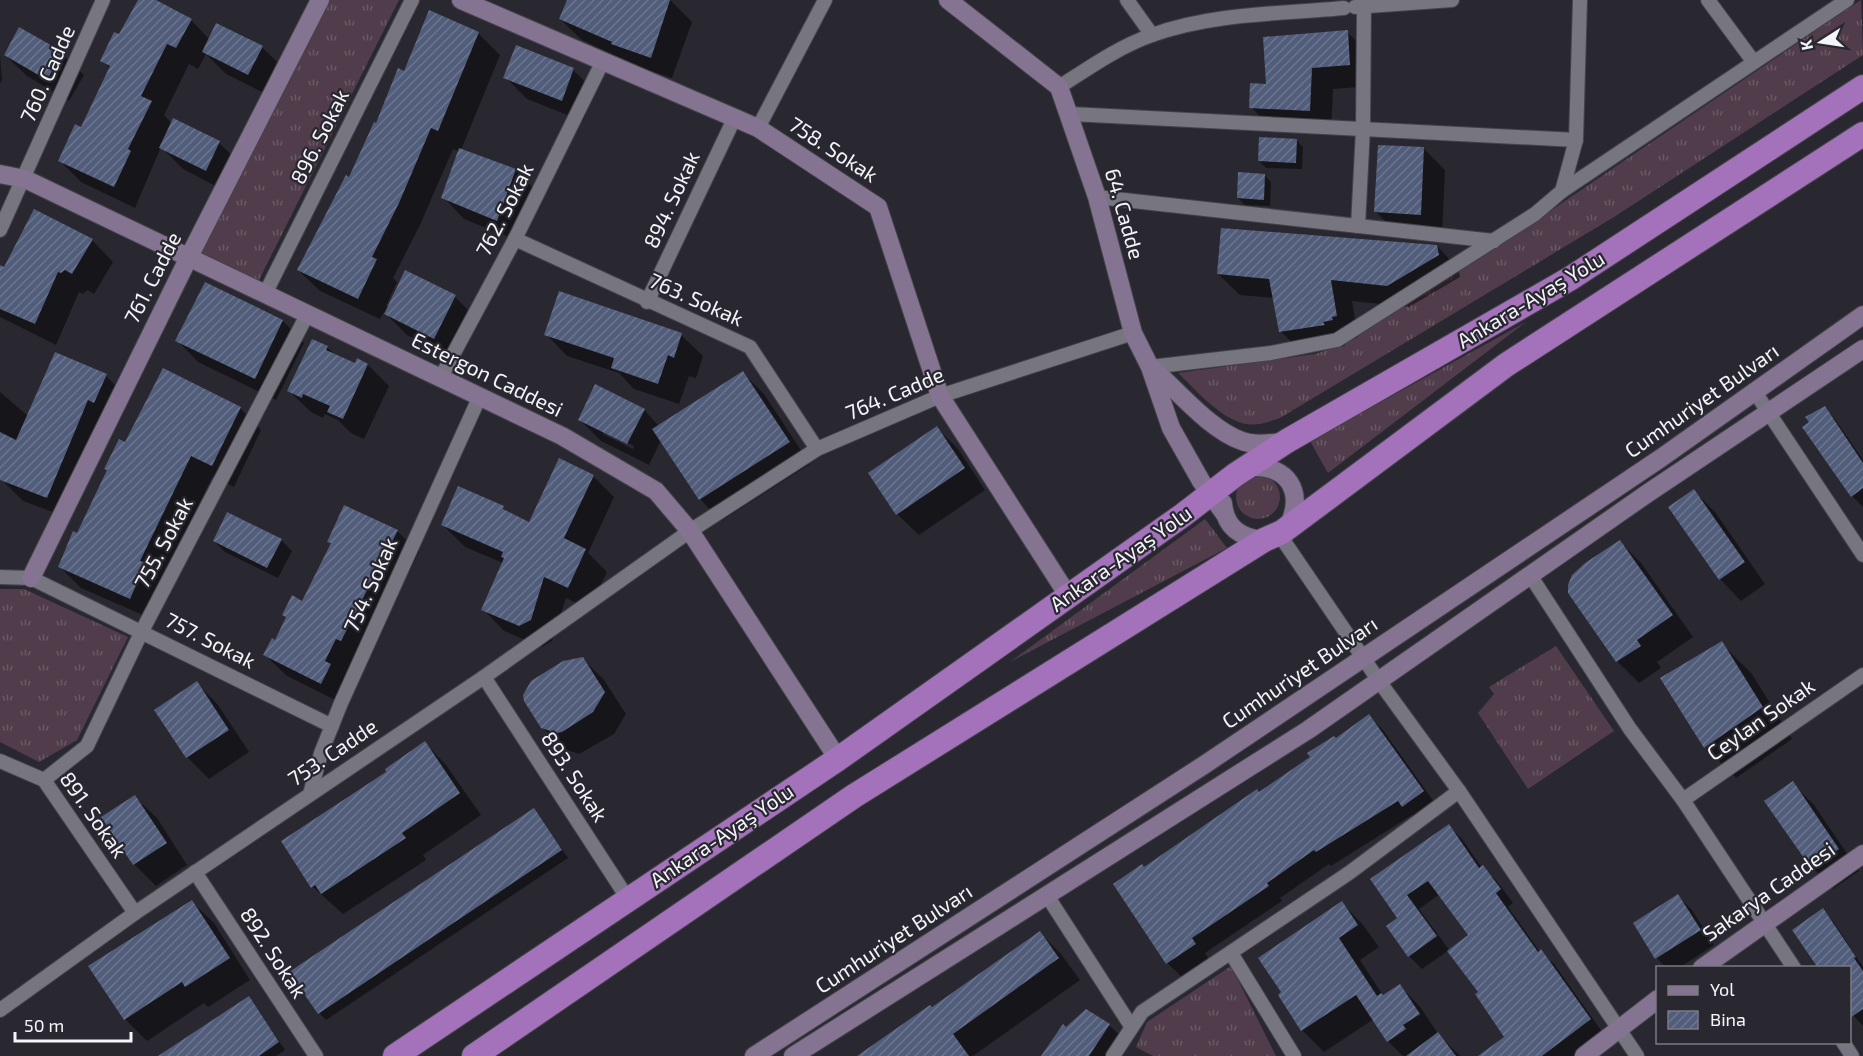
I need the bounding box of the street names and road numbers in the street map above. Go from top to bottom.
street label: 760. Cadde [14,21,79,126]
street label: 896. Sokak [284,85,353,188]
street label: 758. Sokak [785,111,883,187]
street label: 894. Sokak [637,147,704,252]
street label: 762. Sokak [470,159,538,260]
street label: 64. Cadde [1101,165,1150,262]
street label: 761. Cadde [118,227,185,327]
street label: Ankara-Ayaş Yolu [1452,245,1610,354]
street label: 763. Sokak [646,267,748,331]
street label: Estergon Caddesi [408,326,567,421]
street label: Cumhuriyet Bulvarı [1619,337,1783,462]
street label: 764. Cadde [842,361,947,424]
street label: 755. Sokak [128,492,197,592]
street label: Ankara-Ayaş Yolu [1044,499,1197,618]
street label: 754. Sokak [338,533,402,636]
street label: 757. Sokak [161,606,260,673]
street label: Cumhuriyet Bulvarı [1217,610,1382,733]
street label: Ceylan Sokak [1702,672,1819,765]
street label: 753. Cadde [283,713,381,791]
street label: 893. Sokak [537,726,614,826]
street label: 891. Sokak [56,766,133,862]
street label: Ankara-Ayaş Yolu [645,778,799,894]
street label: Sakarya Caddesi [1697,836,1839,946]
street label: Cumhuriyet Bulvarı [810,878,976,998]
street label: 892. Sokak [236,902,313,1002]

